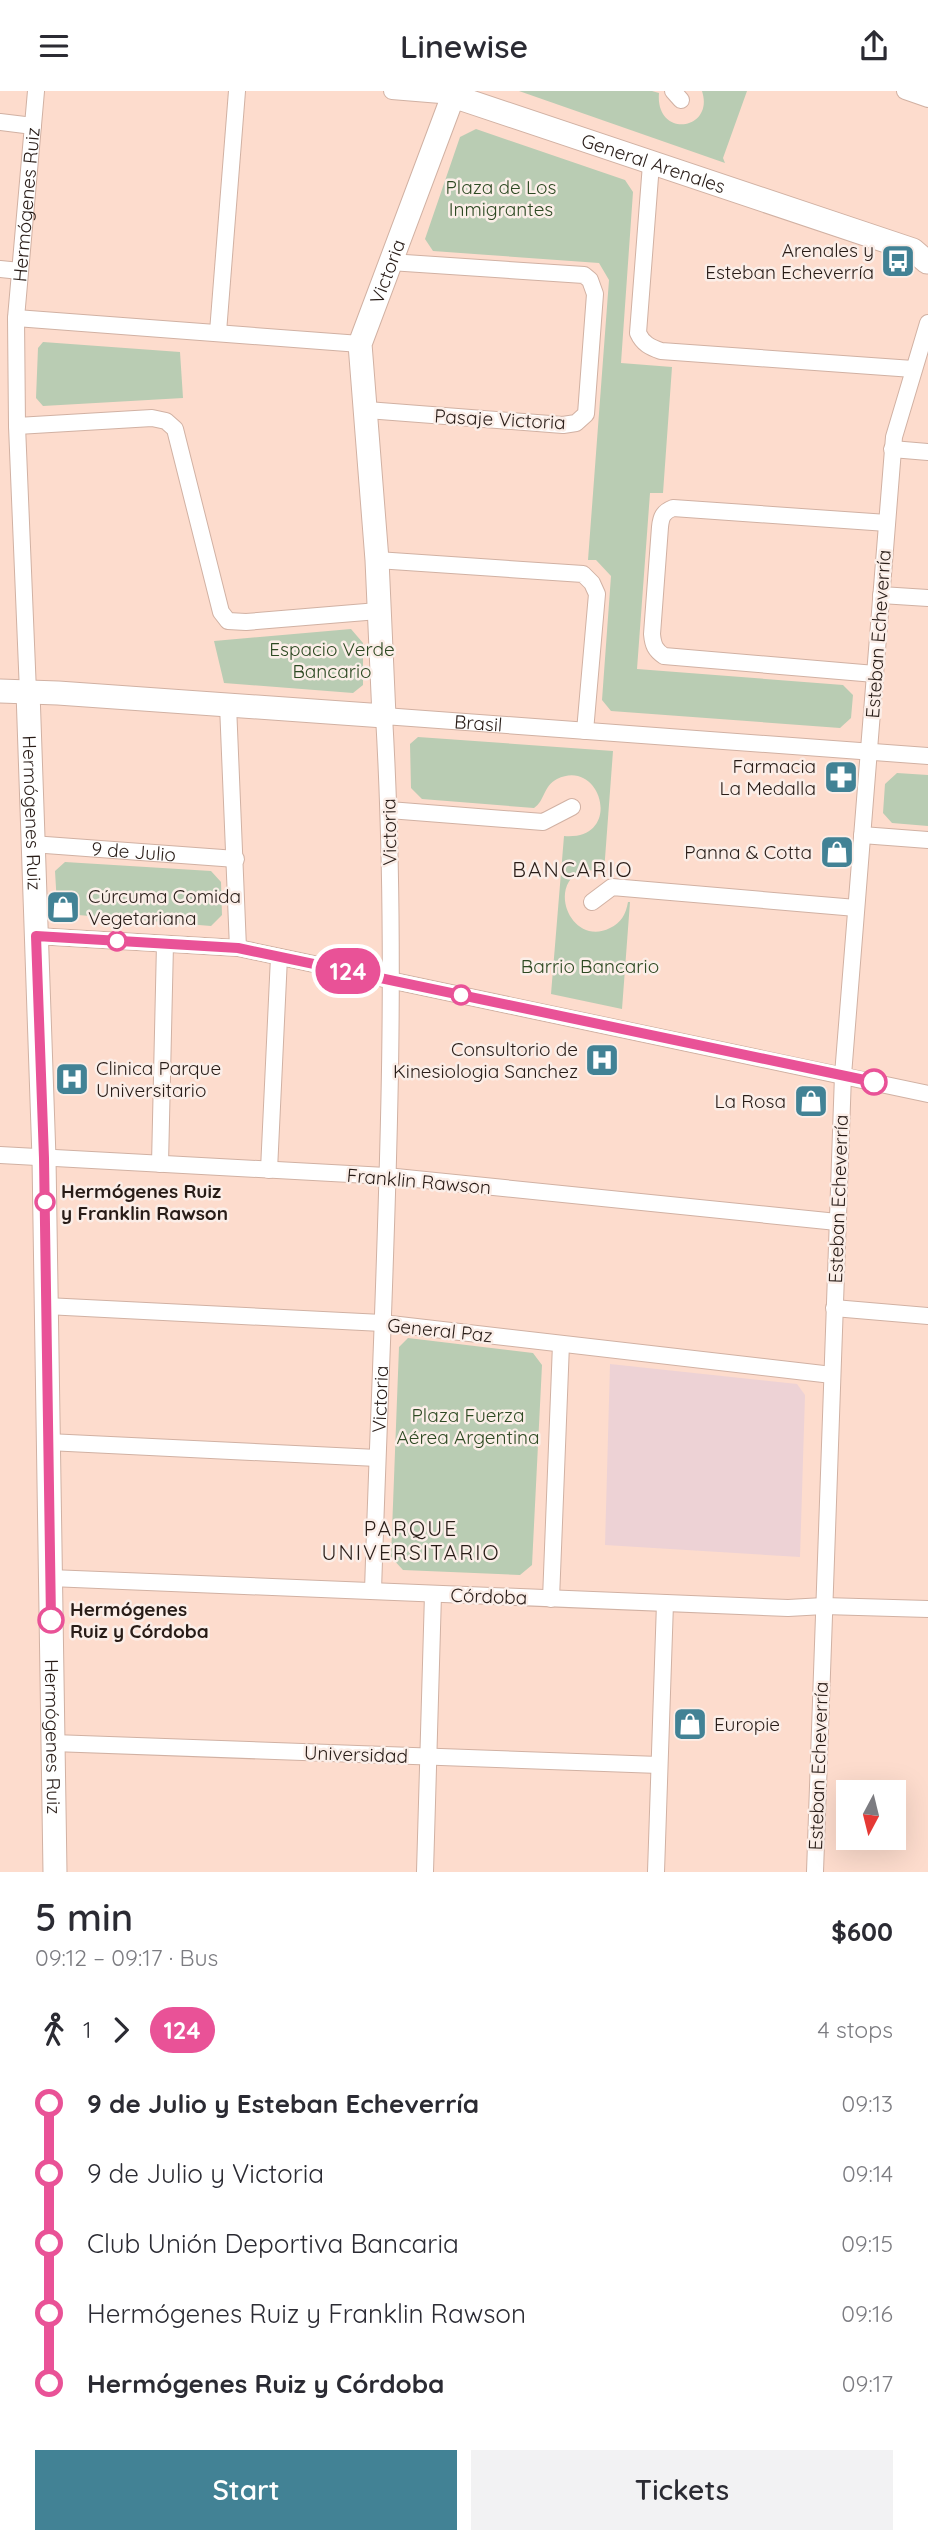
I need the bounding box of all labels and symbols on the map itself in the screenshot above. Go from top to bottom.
street label: Hermógenes Ruiz [7,126,45,283]
street label: General Arenales [579,128,729,198]
park label: Plaza de Los Inmigrantes [446,175,557,221]
street label: Victoria [364,236,410,307]
place label: Arenales y Esteban Echeverría [705,238,874,284]
bus stop icon: Arenales y Esteban Echeverría [879,242,917,280]
street label: Pasaje Victoria [434,404,566,434]
street label: Esteban Echeverría [860,549,896,719]
park label: Espacio Verde Bancario [269,637,395,683]
street label: Brasil [453,709,503,737]
street label: Hermógenes Ruiz [17,735,47,891]
place label: Farmacia La Medalla [719,754,816,800]
pharmacy icon: Farmacia La Medalla [822,758,860,796]
street label: Victoria [376,798,402,866]
shop icon: Panna & Cotta [818,833,856,871]
street label: 9 de Julio [91,836,177,867]
place label: Panna & Cotta [684,840,812,864]
district label: BANCARIO [512,856,634,882]
place label: Cúrcuma Comida Vegetariana [88,884,241,930]
shop icon: Cúrcuma Comida Vegetariana [44,888,82,926]
unlabelled marker [107,931,127,951]
line badge: 124 [308,948,388,994]
park label: Barrio Bancario [521,954,659,978]
unlabelled marker [451,985,471,1005]
place label: Consultorio de Kinesiologia Sanchez [393,1037,578,1083]
hospital icon: Consultorio de Kinesiologia Sanchez [583,1041,621,1079]
place label: Clinica Parque Universitario [96,1056,221,1102]
hospital icon: Clinica Parque Universitario [53,1060,91,1098]
unlabelled marker [861,1069,887,1095]
shop icon: La Rosa [792,1082,830,1120]
place label: La Rosa [715,1089,786,1113]
street label: Esteban Echeverría [823,1114,853,1284]
street label: Franklin Rawson [346,1163,492,1199]
place label: Hermógenes Ruiz y Franklin Rawson [61,1179,228,1225]
marker: Hermógenes Ruiz y Franklin Rawson [35,1192,55,1212]
street label: General Paz [386,1313,494,1347]
street label: Victoria [367,1365,393,1433]
park label: Plaza Fuerza Aérea Argentina [397,1403,539,1449]
district label: PARQUE UNIVERSITARIO [321,1515,501,1565]
street label: Córdoba [450,1583,528,1609]
place label: Hermógenes Ruiz y Córdoba [70,1597,209,1643]
marker: Hermógenes Ruiz y Córdoba [38,1607,64,1633]
street label: Hermógenes Ruiz [40,1659,66,1814]
street label: Esteban Echeverría [803,1681,833,1851]
shop icon: Europie [671,1705,709,1743]
place label: Europie [714,1712,780,1736]
street label: Universidad [304,1740,408,1768]
north arrow [836,1780,906,1850]

